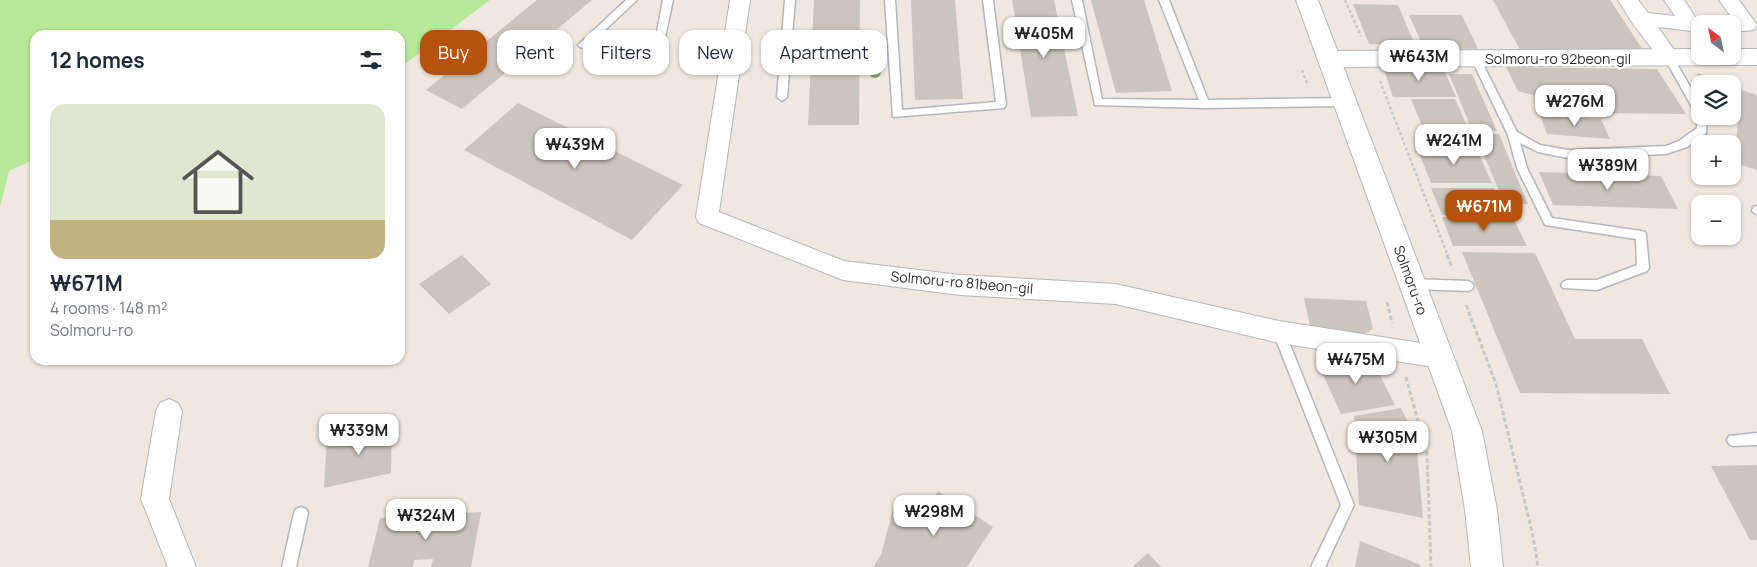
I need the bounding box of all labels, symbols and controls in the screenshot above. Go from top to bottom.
north arrow [1691,15,1741,65]
map controls [1691,15,1741,245]
pin: ₩405M [1009,17,1079,59]
text: ₩405M [1014,22,1074,44]
chip: Buy [420,30,487,75]
chip: Rent [497,30,573,75]
chip: Filters [583,30,669,75]
chip: New [679,30,751,75]
chip: Apartment [761,30,887,75]
pin: ₩643M [1384,39,1454,82]
text: ₩643M [1390,45,1448,67]
text: 12 homes [50,46,145,74]
icon: filters [357,46,385,74]
street label: Solmoru-ro 92beon-gil [1485,49,1631,68]
button: layers [1691,75,1741,125]
pin: ₩276M [1540,84,1610,127]
text: ₩276M [1546,90,1604,112]
pin: ₩241M [1419,124,1489,166]
pin: ₩439M [540,128,610,170]
text: ₩241M [1426,129,1482,151]
text: ₩439M [546,133,604,155]
button: + [1691,135,1741,185]
icon: home [173,137,263,227]
pin: ₩389M [1573,148,1643,191]
text: ₩389M [1579,154,1637,176]
pin: ₩671M [1449,190,1519,232]
text: ₩671M [1456,195,1512,217]
button: − [1691,195,1741,245]
street label: Solmoru-ro [1390,243,1432,317]
street label: Solmoru-ro 81beon-gil [890,266,1034,298]
text: ₩671M [50,269,123,297]
text: 4 rooms · 148 m² [50,297,167,319]
text: Solmoru-ro [50,319,133,341]
pin: ₩475M [1321,342,1391,385]
text: ₩475M [1327,348,1385,370]
pin: ₩339M [324,414,394,456]
text: ₩339M [330,419,388,441]
pin: ₩305M [1353,420,1423,463]
text: ₩305M [1358,426,1418,448]
pin: ₩298M [899,494,969,537]
pin: ₩324M [391,498,461,541]
text: ₩298M [904,500,964,522]
text: ₩324M [397,504,455,526]

